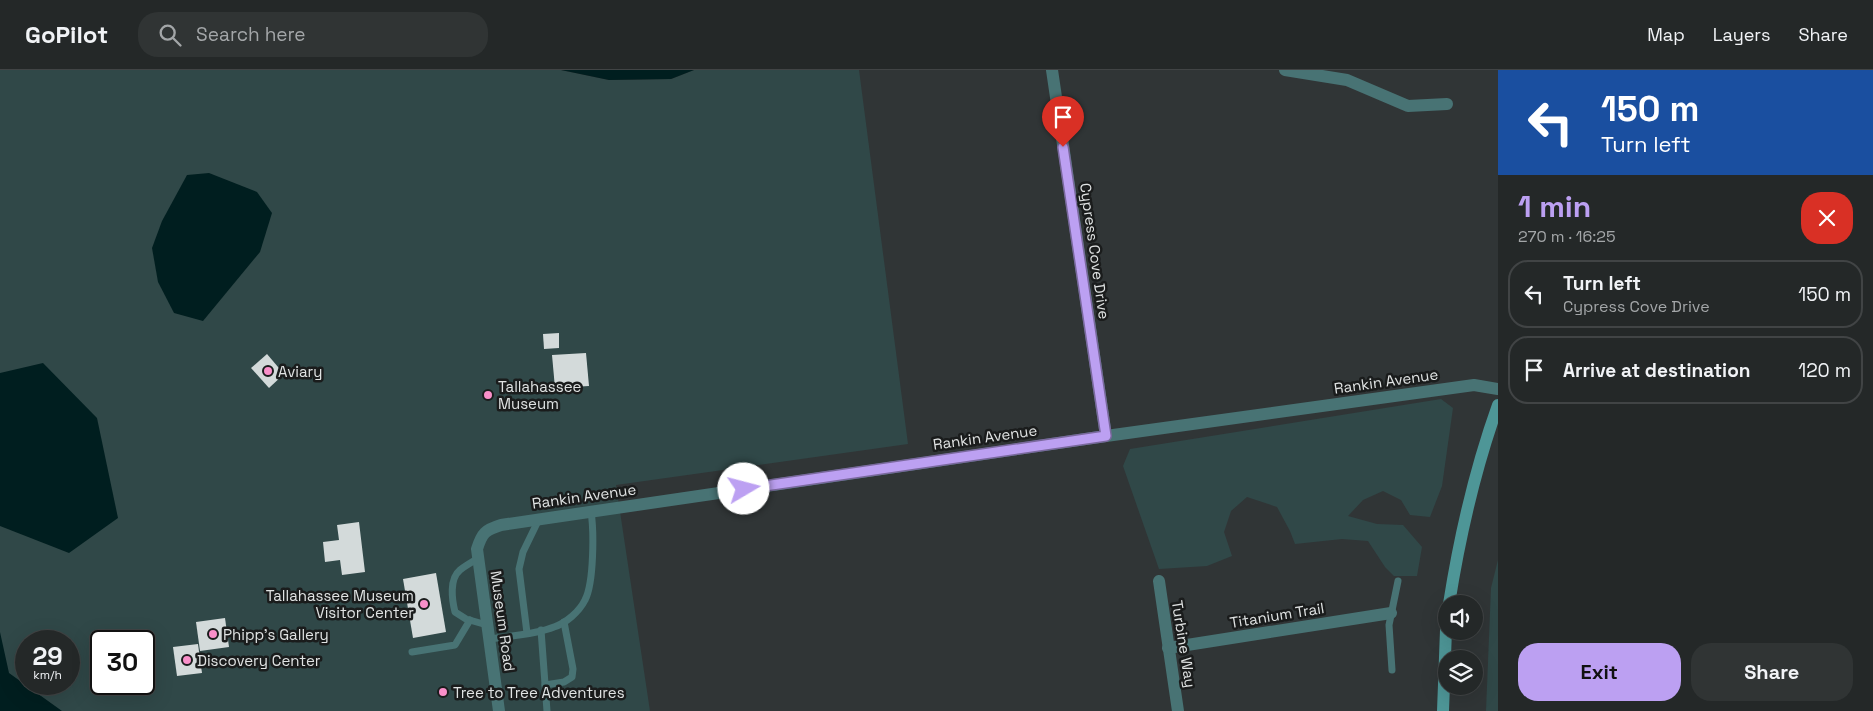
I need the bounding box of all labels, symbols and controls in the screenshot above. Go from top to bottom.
search box [138,12,488,57]
text: GoPilot [25,19,108,50]
icon: search [156,21,184,49]
text: Search here [196,22,306,47]
text: Map [1647,23,1685,46]
text: Layers [1713,23,1770,46]
text: Share [1798,23,1848,46]
text: 150 m [1601,87,1699,131]
icon: left [1518,90,1583,155]
pin [1042,96,1084,147]
icon: arrive [1049,103,1077,131]
text: Turn left [1601,130,1691,158]
street label: Cypress Cove Drive [1076,182,1114,320]
text: 1 min [1518,187,1591,226]
button: close [1801,192,1853,244]
text: 270 m · 16:25 [1518,226,1616,247]
text: Turn left [1563,271,1641,296]
icon: left [1520,280,1548,308]
text: 150 m [1798,282,1851,307]
text: Cypress Cove Drive [1563,296,1710,317]
icon: arrive [1520,356,1548,384]
text: Arrive at destination [1563,358,1751,383]
text: 120 m [1798,358,1851,383]
place label: Aviary [278,362,322,381]
street label: Rankin Avenue [1333,364,1439,398]
marker: Aviary [262,365,274,377]
place label: Tallahassee Museum [498,377,582,413]
marker: Tallahassee Museum [482,389,494,401]
street label: Rankin Avenue [932,420,1038,454]
position arrow [717,462,769,514]
street label: Rankin Avenue [531,479,637,513]
street label: Museum Road [487,569,519,673]
place label: Tallahassee Museum Visitor Center [266,586,414,622]
map controls [1438,595,1483,695]
button: sound [1438,595,1483,640]
marker: Tallahassee Museum Visitor Center [418,598,430,610]
street label: Titanium Trail [1228,598,1326,632]
street label: Turbine Way [1168,599,1200,689]
place label: Phipp's Gallery [223,625,329,644]
marker: Phipp's Gallery [207,628,219,640]
speed limit sign: 30 [90,630,155,695]
text: 29 [32,640,63,672]
button: Exit [1518,643,1681,701]
button: Share [1691,643,1853,701]
button: layers [1438,650,1483,695]
place label: Discovery Center [197,651,321,670]
marker: Discovery Center [181,654,193,666]
text: km/h [33,667,62,683]
place label: Tree to Tree Adventures [453,683,625,702]
marker: Tree to Tree Adventures [437,686,449,698]

